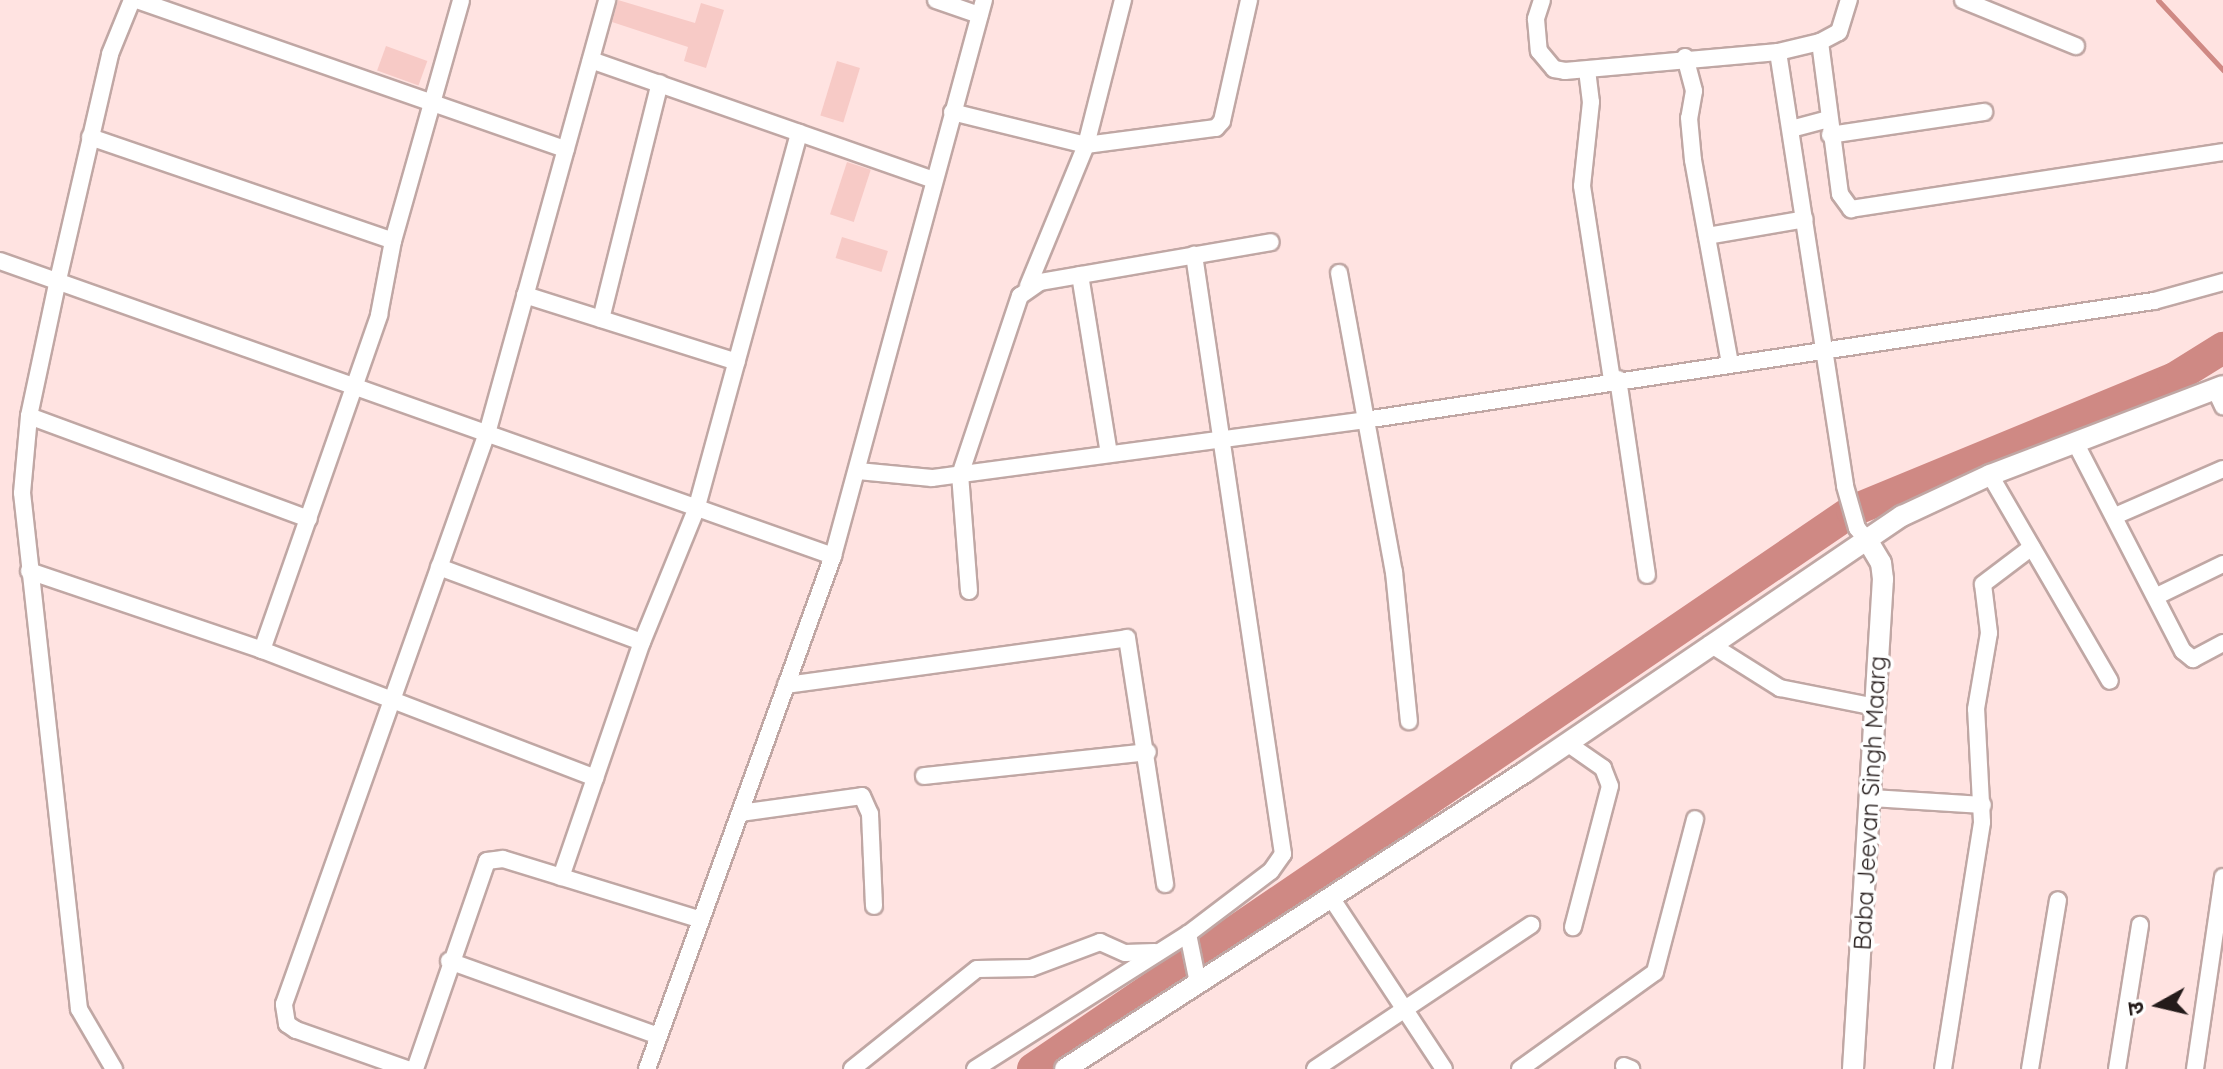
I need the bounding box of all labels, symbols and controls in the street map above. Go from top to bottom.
street label: Baba Jeevan Singh Maarg [1848,655,1892,951]
north arrow [2119,965,2199,1045]
text: उ [2120,1000,2150,1017]

